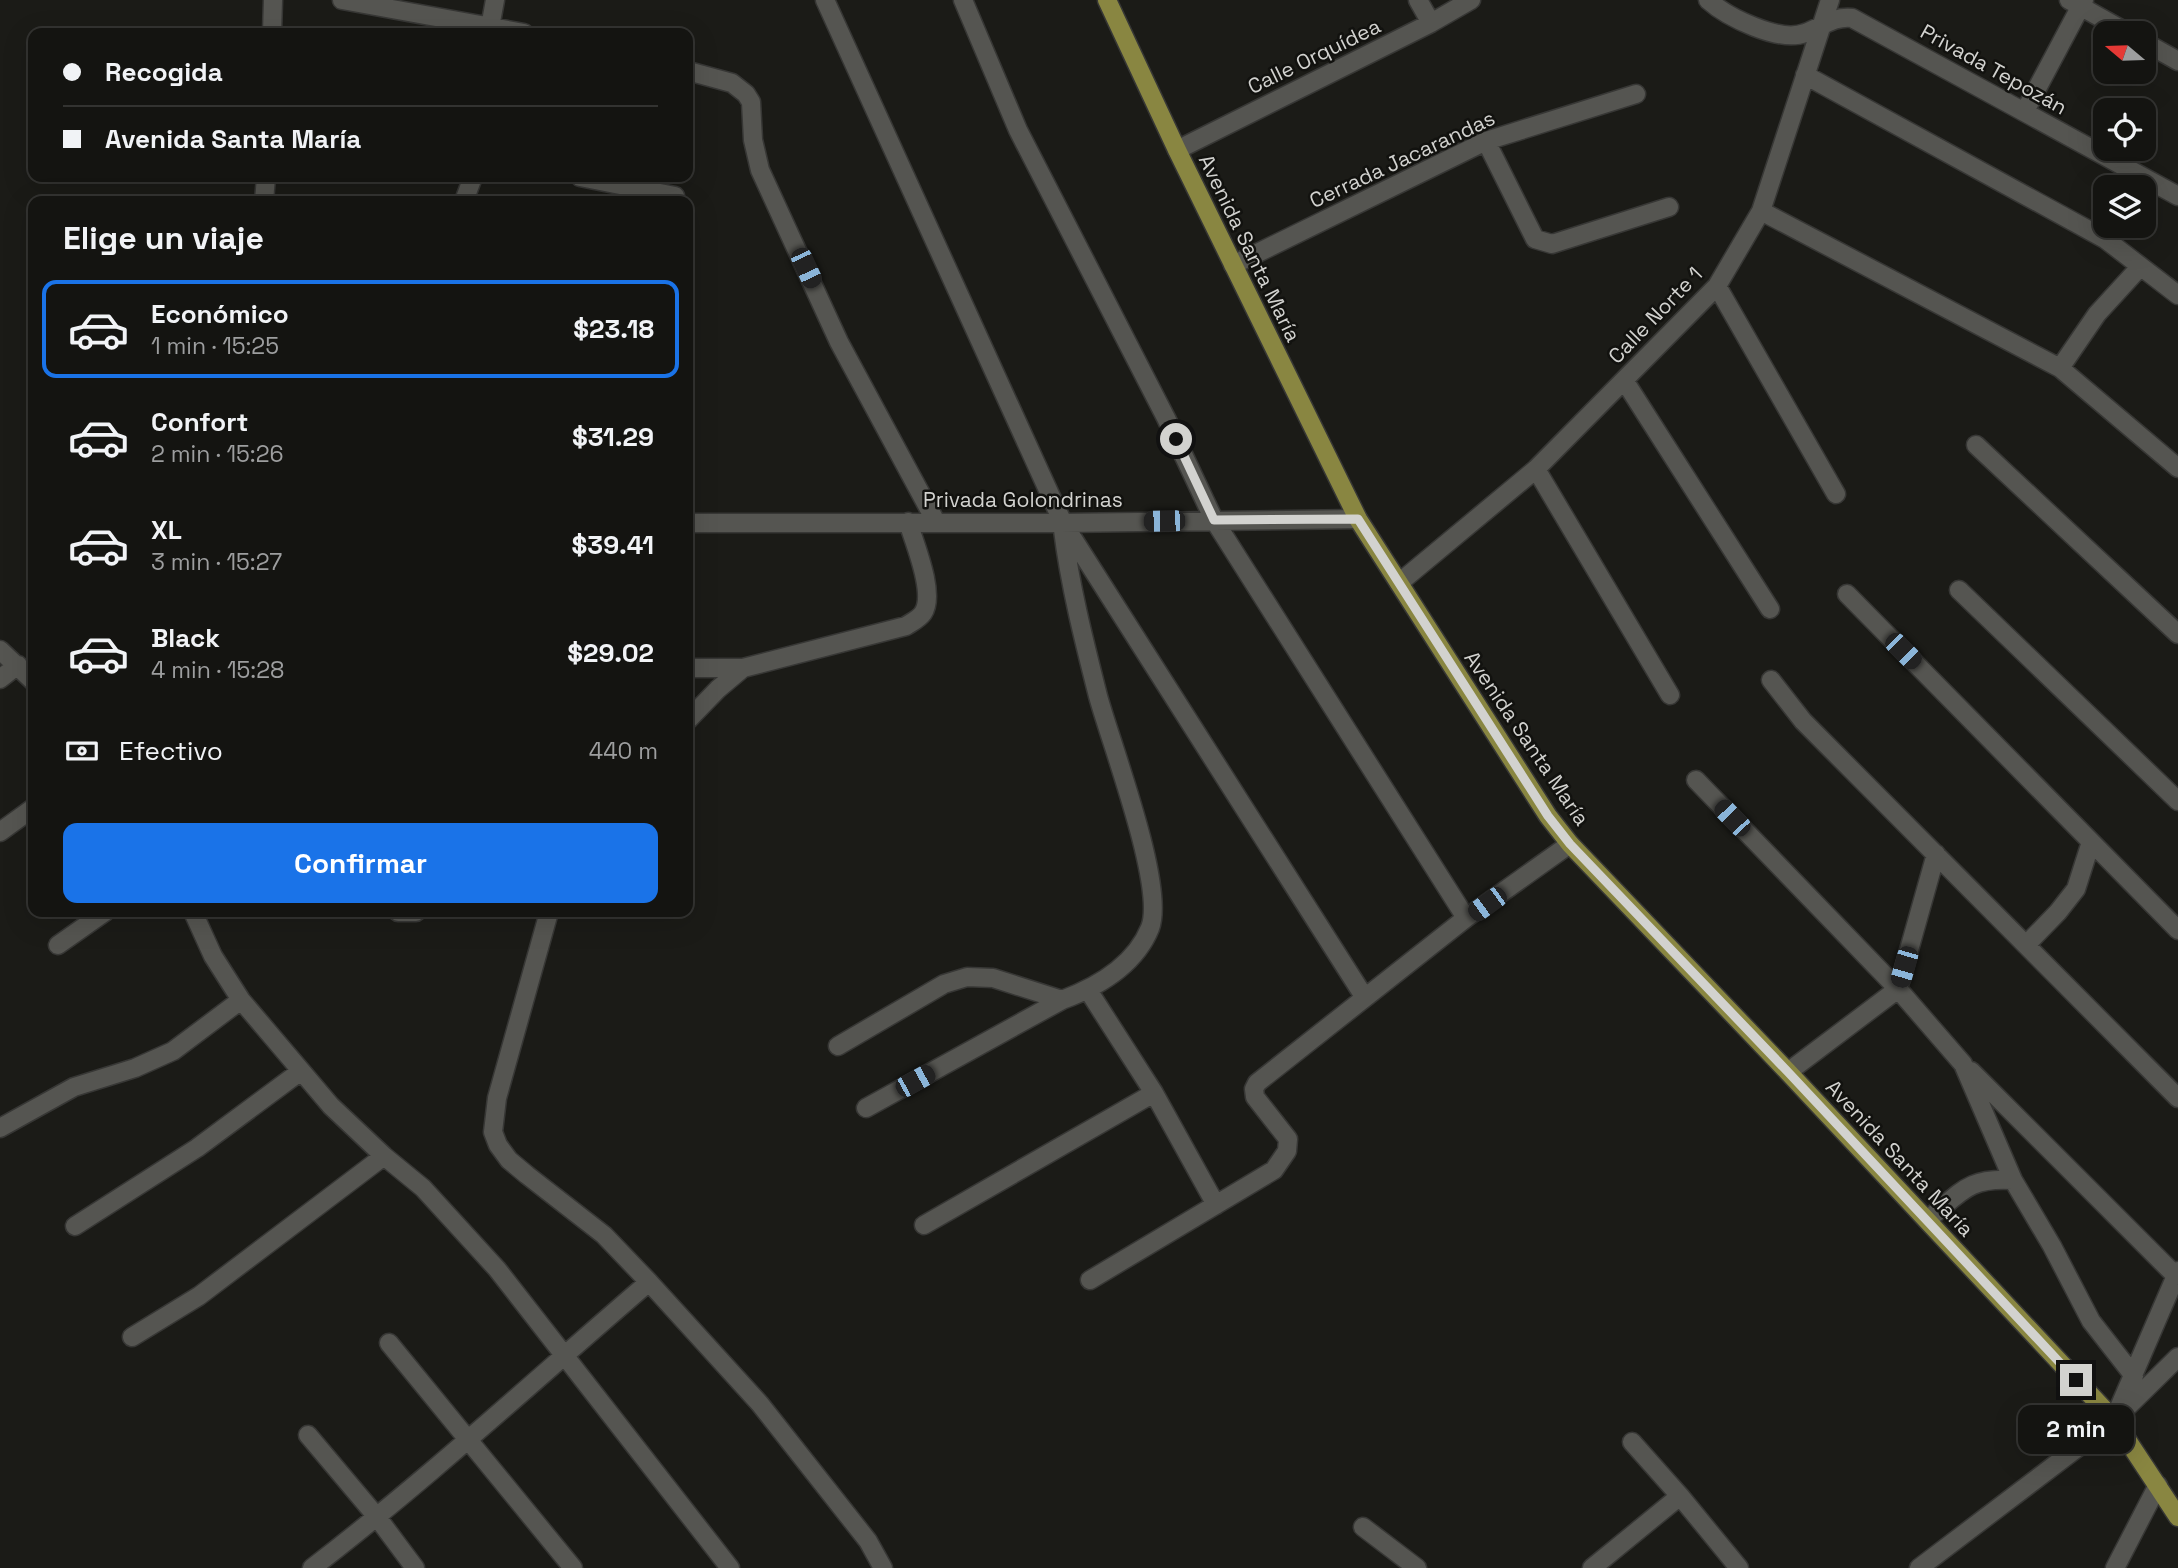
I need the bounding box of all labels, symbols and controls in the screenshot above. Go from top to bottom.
street label: Calle Orquídea [1243,12,1385,100]
street label: Privada Tepozán [1916,18,2072,120]
north arrow [2093,21,2156,84]
map controls [2093,21,2156,238]
text: Recogida [105,55,223,89]
button: locate [2093,98,2156,161]
street label: Cerrada Jacarandas [1305,104,1499,214]
text: Avenida Santa María [105,122,361,156]
street label: Avenida Santa María [1193,150,1307,346]
button: layers [2093,175,2156,238]
text: Elige un viaje [63,218,264,258]
car [788,245,825,291]
street label: Calle Norte 1 [1602,261,1708,369]
text: Económico [151,297,289,331]
icon: car [67,298,130,361]
text: $23.18 [573,312,654,346]
text: 1 min · 15:25 [151,331,279,361]
text: Confort [151,405,248,439]
icon: car [67,406,130,469]
text: $31.29 [572,420,654,454]
route start [1160,423,1192,455]
text: 2 min · 15:26 [151,439,284,469]
street label: Privada Golondrinas [923,486,1123,513]
car [1143,510,1186,532]
text: XL [151,513,182,547]
icon: car [67,514,130,577]
text: $39.41 [572,528,654,562]
text: 3 min · 15:27 [151,547,282,577]
text: Black [151,621,220,655]
icon: car [67,622,130,685]
car [1881,629,1926,673]
text: $29.02 [567,636,654,670]
street label: Avenida Santa María [1458,645,1596,831]
text: 4 min · 15:28 [151,655,284,685]
icon: cash [63,732,101,770]
text: Efectivo [119,734,223,768]
text: 440 m [589,736,658,766]
car [1710,796,1755,840]
button: Confirmar [63,823,658,903]
car [1464,883,1511,925]
car [1889,944,1920,990]
car [892,1062,939,1100]
street label: Avenida Santa María [1820,1074,1980,1242]
route end [2060,1364,2092,1396]
callout: 2 min [2018,1404,2134,1454]
text: 2 min [2046,1414,2106,1444]

